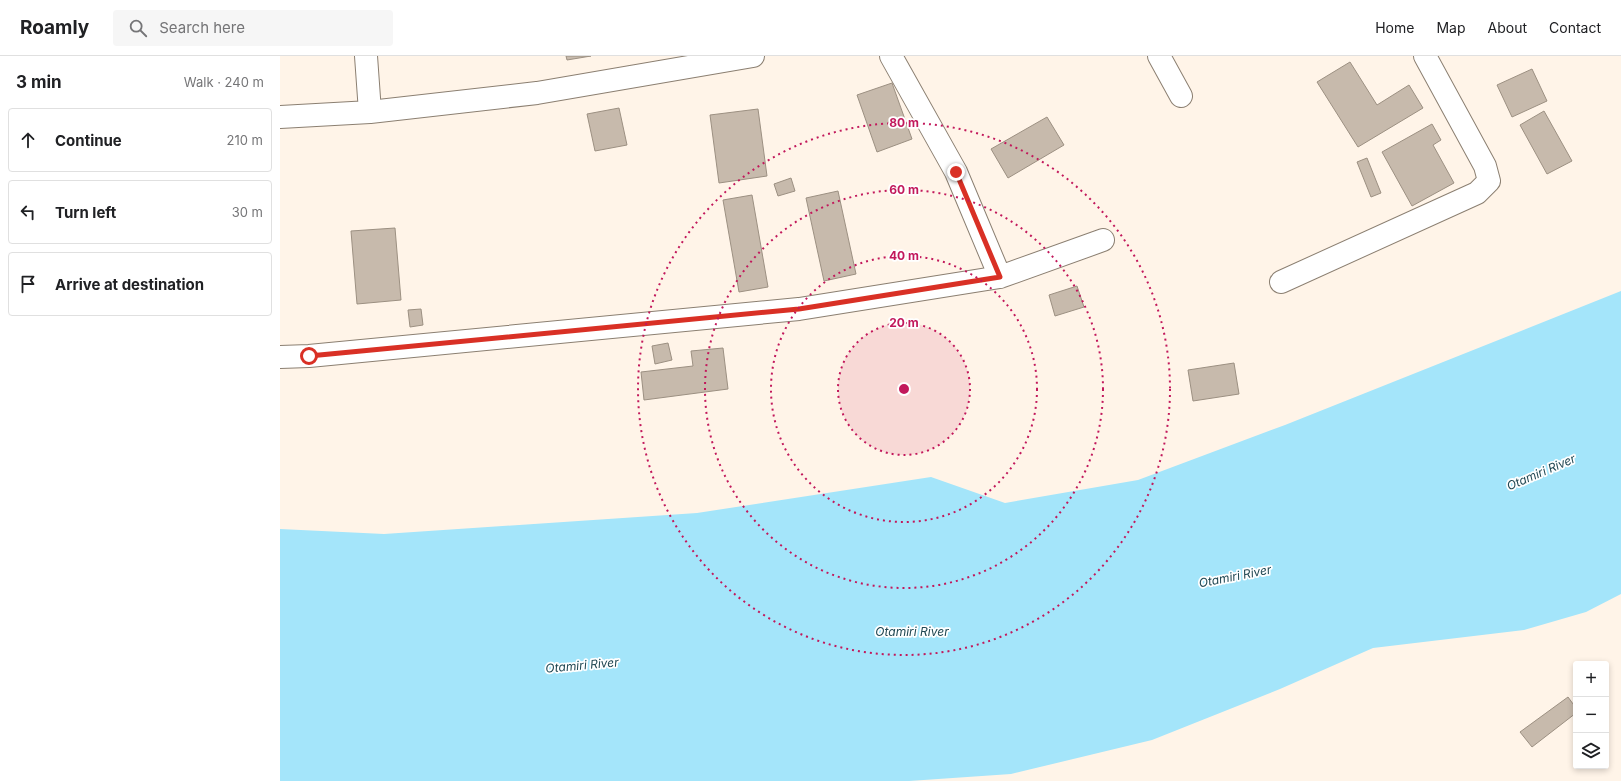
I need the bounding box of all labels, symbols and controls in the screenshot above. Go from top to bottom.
search box [113,10,393,46]
text: Roamly [20,16,89,39]
icon: search [127,17,149,39]
text: Search here [159,18,245,37]
text: Home [1375,19,1414,36]
text: Map [1436,19,1466,36]
text: About [1488,19,1527,36]
text: Contact [1549,19,1601,36]
text: 3 min [16,72,62,92]
text: Walk · 240 m [184,74,264,90]
text: 80 m [889,115,919,130]
icon: ahead [17,129,39,151]
text: Continue [55,131,122,150]
text: 210 m [227,132,263,148]
route end [947,163,965,181]
text: 60 m [889,182,919,197]
icon: left [17,201,39,223]
text: Turn left [55,203,116,222]
text: 30 m [232,204,263,220]
text: 40 m [889,248,919,263]
icon: arrive [17,273,39,295]
text: Arrive at destination [55,275,204,294]
text: 20 m [889,315,919,330]
route start [300,347,318,365]
centre of rings [897,382,911,396]
water label: Otamiri River [1504,451,1578,493]
water label: Otamiri River [1198,562,1273,590]
water label: Otamiri River [875,624,949,639]
water label: Otamiri River [545,654,620,676]
map controls [1573,661,1609,769]
button: + [1573,661,1609,697]
button: − [1573,697,1609,733]
button: layers [1573,733,1609,769]

